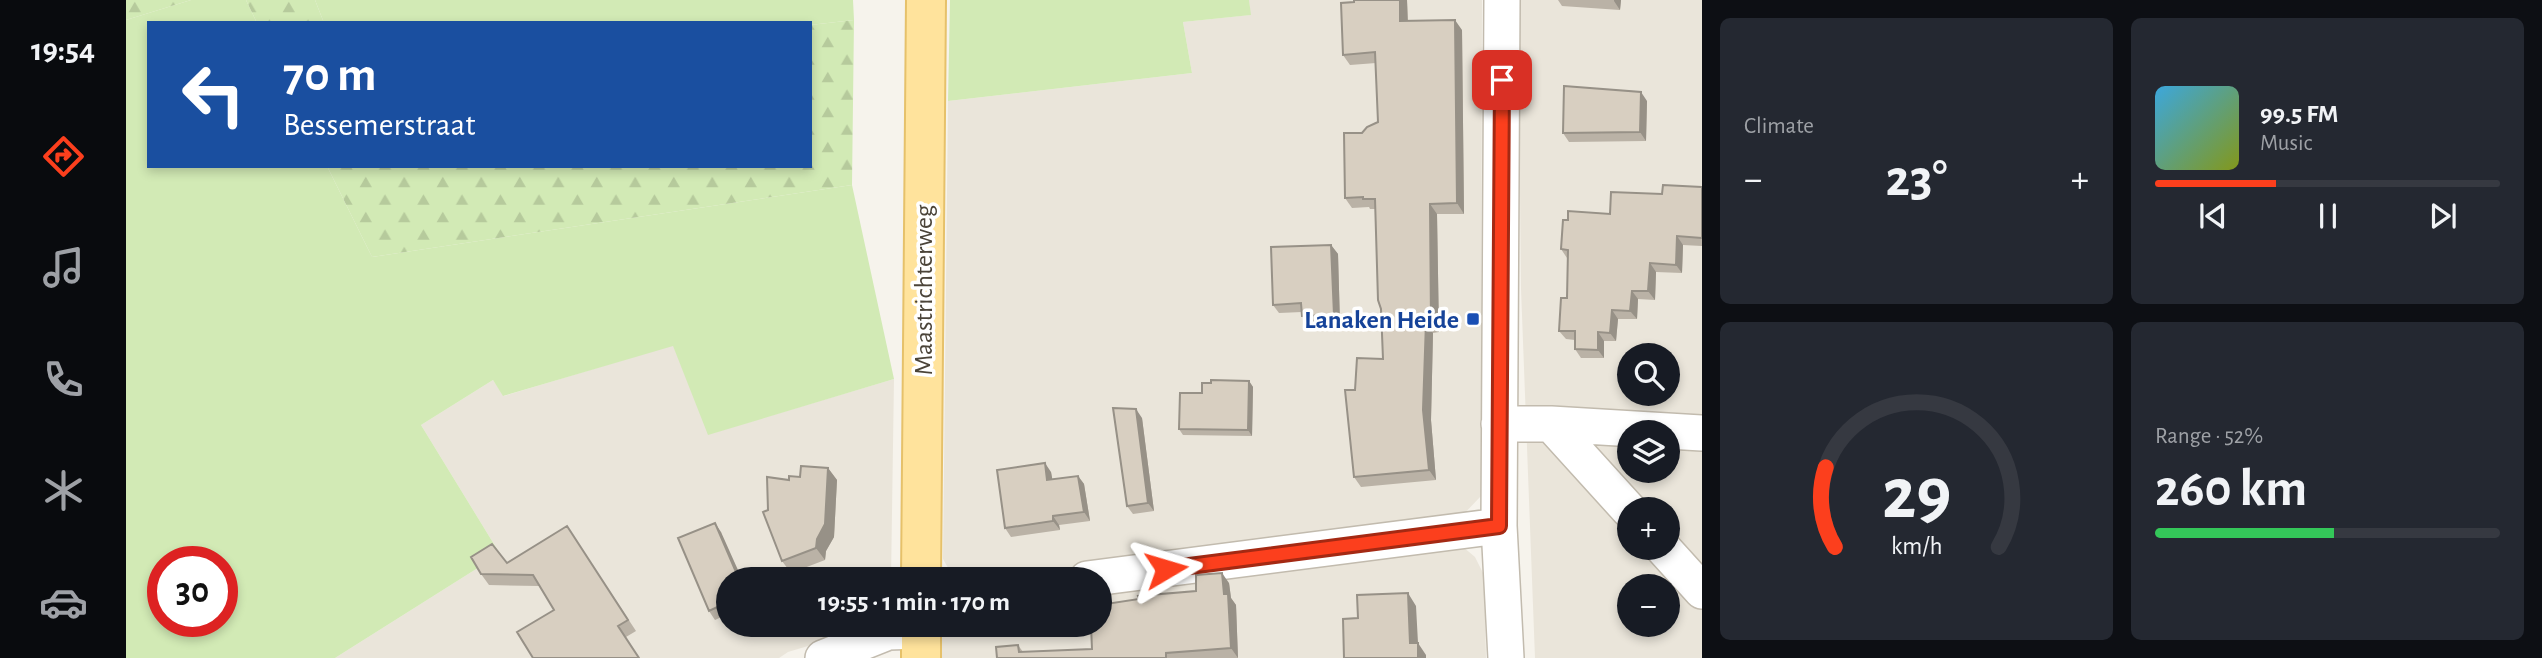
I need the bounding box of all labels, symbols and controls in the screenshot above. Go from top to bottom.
text: 19:54 [31,34,95,66]
icon: left [168,49,259,140]
pin [1472,50,1532,110]
text: 70 m [283,51,377,100]
icon: arrive [1483,61,1521,99]
text: 99.5 FM [2260,101,2339,127]
text: Bessemerstraat [283,109,476,141]
text: Climate [1744,115,1814,138]
icon: directions [39,132,88,181]
text: Music [2260,132,2312,155]
text: 23° [1885,153,1948,205]
text: − [1744,161,1762,199]
text: + [2071,161,2089,199]
icon: previous [2194,197,2232,235]
icon: pause [2309,197,2347,235]
icon: next [2424,197,2462,235]
street label: Maastrichterweg [911,204,937,375]
icon: music [39,243,88,292]
place label: Lanaken Heide [1304,307,1459,333]
marker: Lanaken Heide [1465,311,1481,327]
map controls [1617,343,1680,637]
button: search [1617,343,1680,406]
icon: phone [39,355,88,404]
button: layers [1617,420,1680,483]
text: Range · 52% [2155,425,2263,448]
text: 29 [1882,459,1951,532]
text: 260 km [2155,463,2307,515]
icon: climate [39,466,88,515]
button: + [1617,497,1680,560]
position arrow [1129,532,1203,606]
text: km/h [1891,534,1942,559]
speed limit sign: 30 [147,546,238,637]
button: − [1617,574,1680,637]
icon: car [39,578,88,627]
text: 19:55 · 1 min · 170 m [818,589,1010,615]

